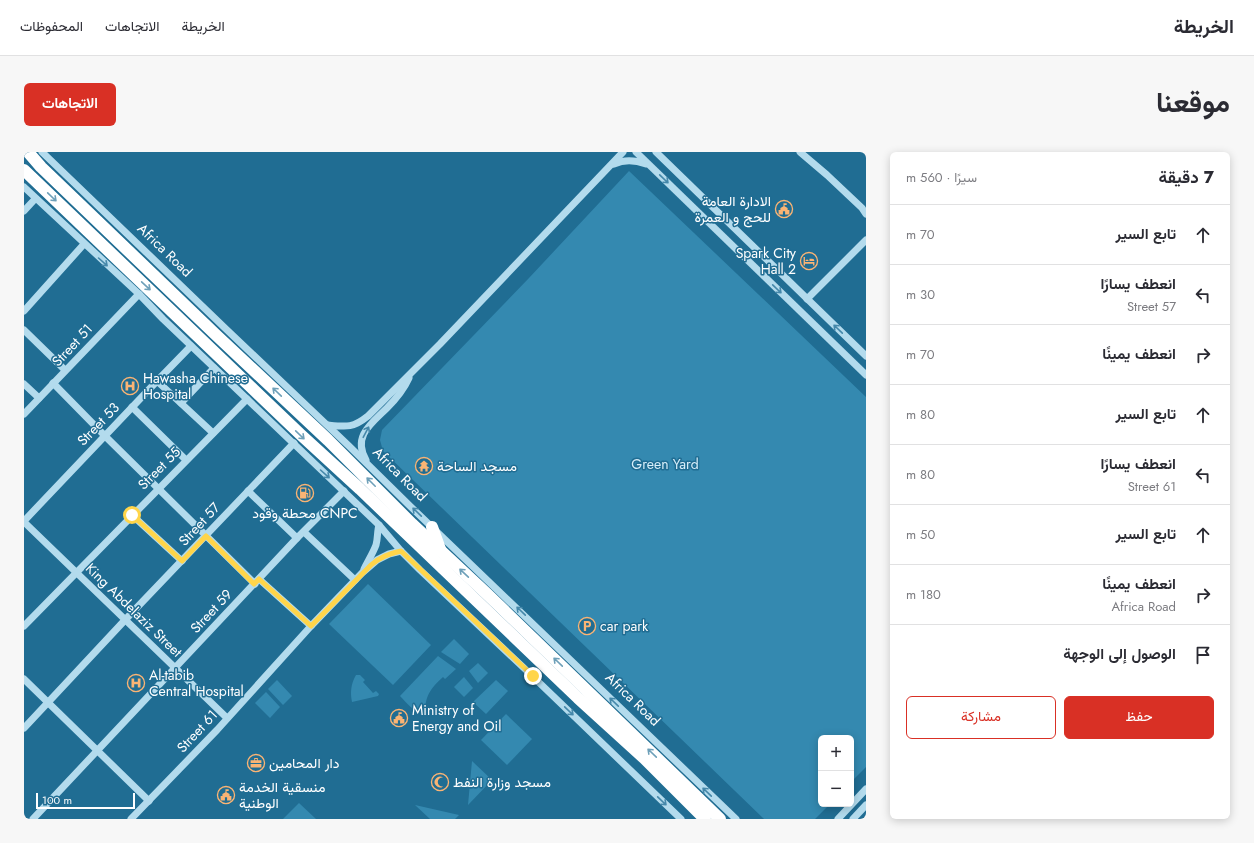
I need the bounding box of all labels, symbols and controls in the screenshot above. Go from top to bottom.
text: الخريطة [1174,13,1234,40]
text: المحفوظات [20,16,83,36]
text: الاتجاهات [105,16,159,36]
text: الخريطة [181,16,225,36]
text: موقعنا [1156,82,1230,123]
button: الاتجاهات [24,83,116,126]
text: 7 دقيقة [1159,165,1214,189]
text: سيرًا · 560 m [906,168,977,187]
one-way arrow [659,174,669,184]
place label: الادارة العامة للحج و العمرة [695,191,771,228]
one-way arrow [47,192,57,202]
public building icon: الادارة العامة للحج و العمرة [774,199,794,219]
street label: Africa Road [133,219,197,281]
text: تابع السير [1116,223,1176,245]
icon: ahead [1192,224,1214,246]
text: 70 m [906,225,935,244]
place label: Spark City Hall 2 [736,243,797,279]
hotel icon: Spark City Hall 2 [799,251,819,271]
one-way arrow [98,257,109,266]
text: انعطف يسارًا [1101,273,1176,295]
one-way arrow [141,282,151,291]
one-way arrow [772,284,782,294]
icon: left [1192,284,1214,306]
text: 30 m [906,285,935,304]
text: Street 57 [1127,297,1176,316]
street label: Street 51 [47,319,97,371]
one-way arrow [833,324,843,334]
text: انعطف يمينًا [1102,343,1176,365]
icon: right [1192,344,1214,366]
text: 70 m [906,345,935,364]
place label: Hawasha Chinese Hospital [143,368,248,404]
hospital icon: Hawasha Chinese Hospital [120,376,140,396]
one-way arrow [272,388,282,397]
street label: Street 53 [72,398,124,450]
text: تابع السير [1116,403,1176,425]
icon: ahead [1192,404,1214,426]
text: 80 m [906,405,935,424]
one-way arrow [363,426,370,438]
one-way arrow [295,430,305,440]
street label: Street 55 [133,442,185,494]
street label: Africa Road [368,442,432,506]
text: انعطف يسارًا [1101,453,1176,475]
park label: Green Yard [631,454,699,474]
temple icon: مسجد الساحة [414,456,434,476]
place label: مسجد الساحة [437,456,517,476]
icon: left [1192,464,1214,486]
text: 80 m [906,465,935,484]
one-way arrow [320,469,330,479]
one-way arrow [366,477,376,487]
text: Street 61 [1128,477,1176,496]
fuel station icon: محطة وقود CNPC [295,483,315,503]
street label: Street 57 [174,497,225,550]
place label: محطة وقود CNPC [252,503,358,523]
route start [123,506,141,524]
one-way arrow [412,508,422,517]
text: تابع السير [1116,523,1176,545]
icon: ahead [1192,524,1214,546]
text: 50 m [906,525,935,544]
street label: King Abdelaziz Street [81,558,187,662]
one-way arrow [459,568,469,578]
text: انعطف يمينًا [1102,573,1176,595]
icon: right [1192,584,1214,606]
street label: Street 59 [185,585,237,637]
text: 180 m [906,585,941,604]
text: Africa Road [1111,597,1176,616]
one-way arrow [516,607,526,616]
parking icon: car park [577,616,597,636]
place label: car park [600,616,649,636]
text: الوصول إلى الوجهة [1063,643,1176,665]
icon: arrive [1192,644,1214,666]
one-way arrow [553,658,563,667]
place label: Al-tabib Central Hospital [149,665,244,701]
route end [524,667,542,685]
street label: Africa Road [601,668,665,730]
hospital icon: Al-tabib Central Hospital [126,673,146,693]
button: مشاركة [906,696,1056,739]
button: حفظ [1064,696,1214,739]
one-way arrow [609,697,619,707]
place label: Ministry of Energy and Oil [412,700,501,736]
street label: Street 61 [172,705,222,757]
one-way arrow [564,706,574,716]
public building icon: Ministry of Energy and Oil [389,708,409,728]
map controls [818,735,854,807]
button: + [818,735,854,771]
one-way arrow [647,748,657,758]
office icon: دار المحامين [246,753,266,773]
place label: دار المحامين [269,753,340,773]
button: − [818,771,854,807]
mosque icon: مسجد وزارة النفط [430,772,450,792]
place label: مسجد وزارة النفط [453,772,551,792]
place label: منسقية الخدمة الوطنية [239,777,326,813]
public building icon: منسقية الخدمة الوطنية [216,785,236,805]
one-way arrow [702,787,712,797]
scale bar [36,791,135,810]
text: 100 m [42,792,72,808]
one-way arrow [657,796,667,806]

